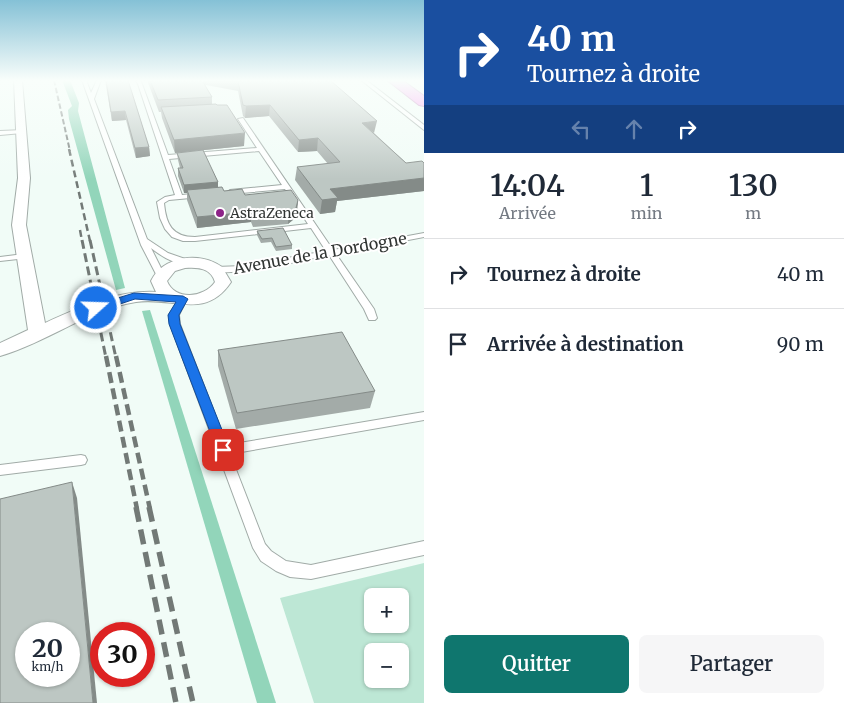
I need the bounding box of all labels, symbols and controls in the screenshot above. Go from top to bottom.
text: 40 m [527,17,615,61]
icon: right [444,20,509,85]
text: Tournez à droite [527,60,700,88]
icon: left [567,115,595,143]
icon: ahead [620,115,648,143]
icon: right [673,115,701,143]
text: 14:04 [490,166,565,204]
text: 1 [640,166,653,204]
text: 130 [729,166,778,204]
text: Arrivée [499,203,556,223]
text: min [631,203,662,223]
text: m [745,203,761,223]
place label: AstraZeneca [229,204,314,222]
marker: AstraZeneca [214,207,226,219]
street label: Avenue de la Dordogne [231,228,408,278]
icon: right [444,260,472,288]
text: Tournez à droite [487,262,641,286]
text: 40 m [777,262,824,286]
position arrow [69,281,121,333]
icon: arrive [444,330,472,358]
text: Arrivée à destination [487,332,684,356]
text: 90 m [777,332,824,356]
pin [202,429,244,471]
icon: arrive [209,436,237,464]
map controls [364,588,409,688]
button: + [364,588,409,633]
speed limit sign: 30 [90,622,155,687]
text: 20 [32,632,63,664]
button: Quitter [444,635,629,693]
button: Partager [639,635,824,693]
button: − [364,643,409,688]
text: km/h [32,659,63,674]

